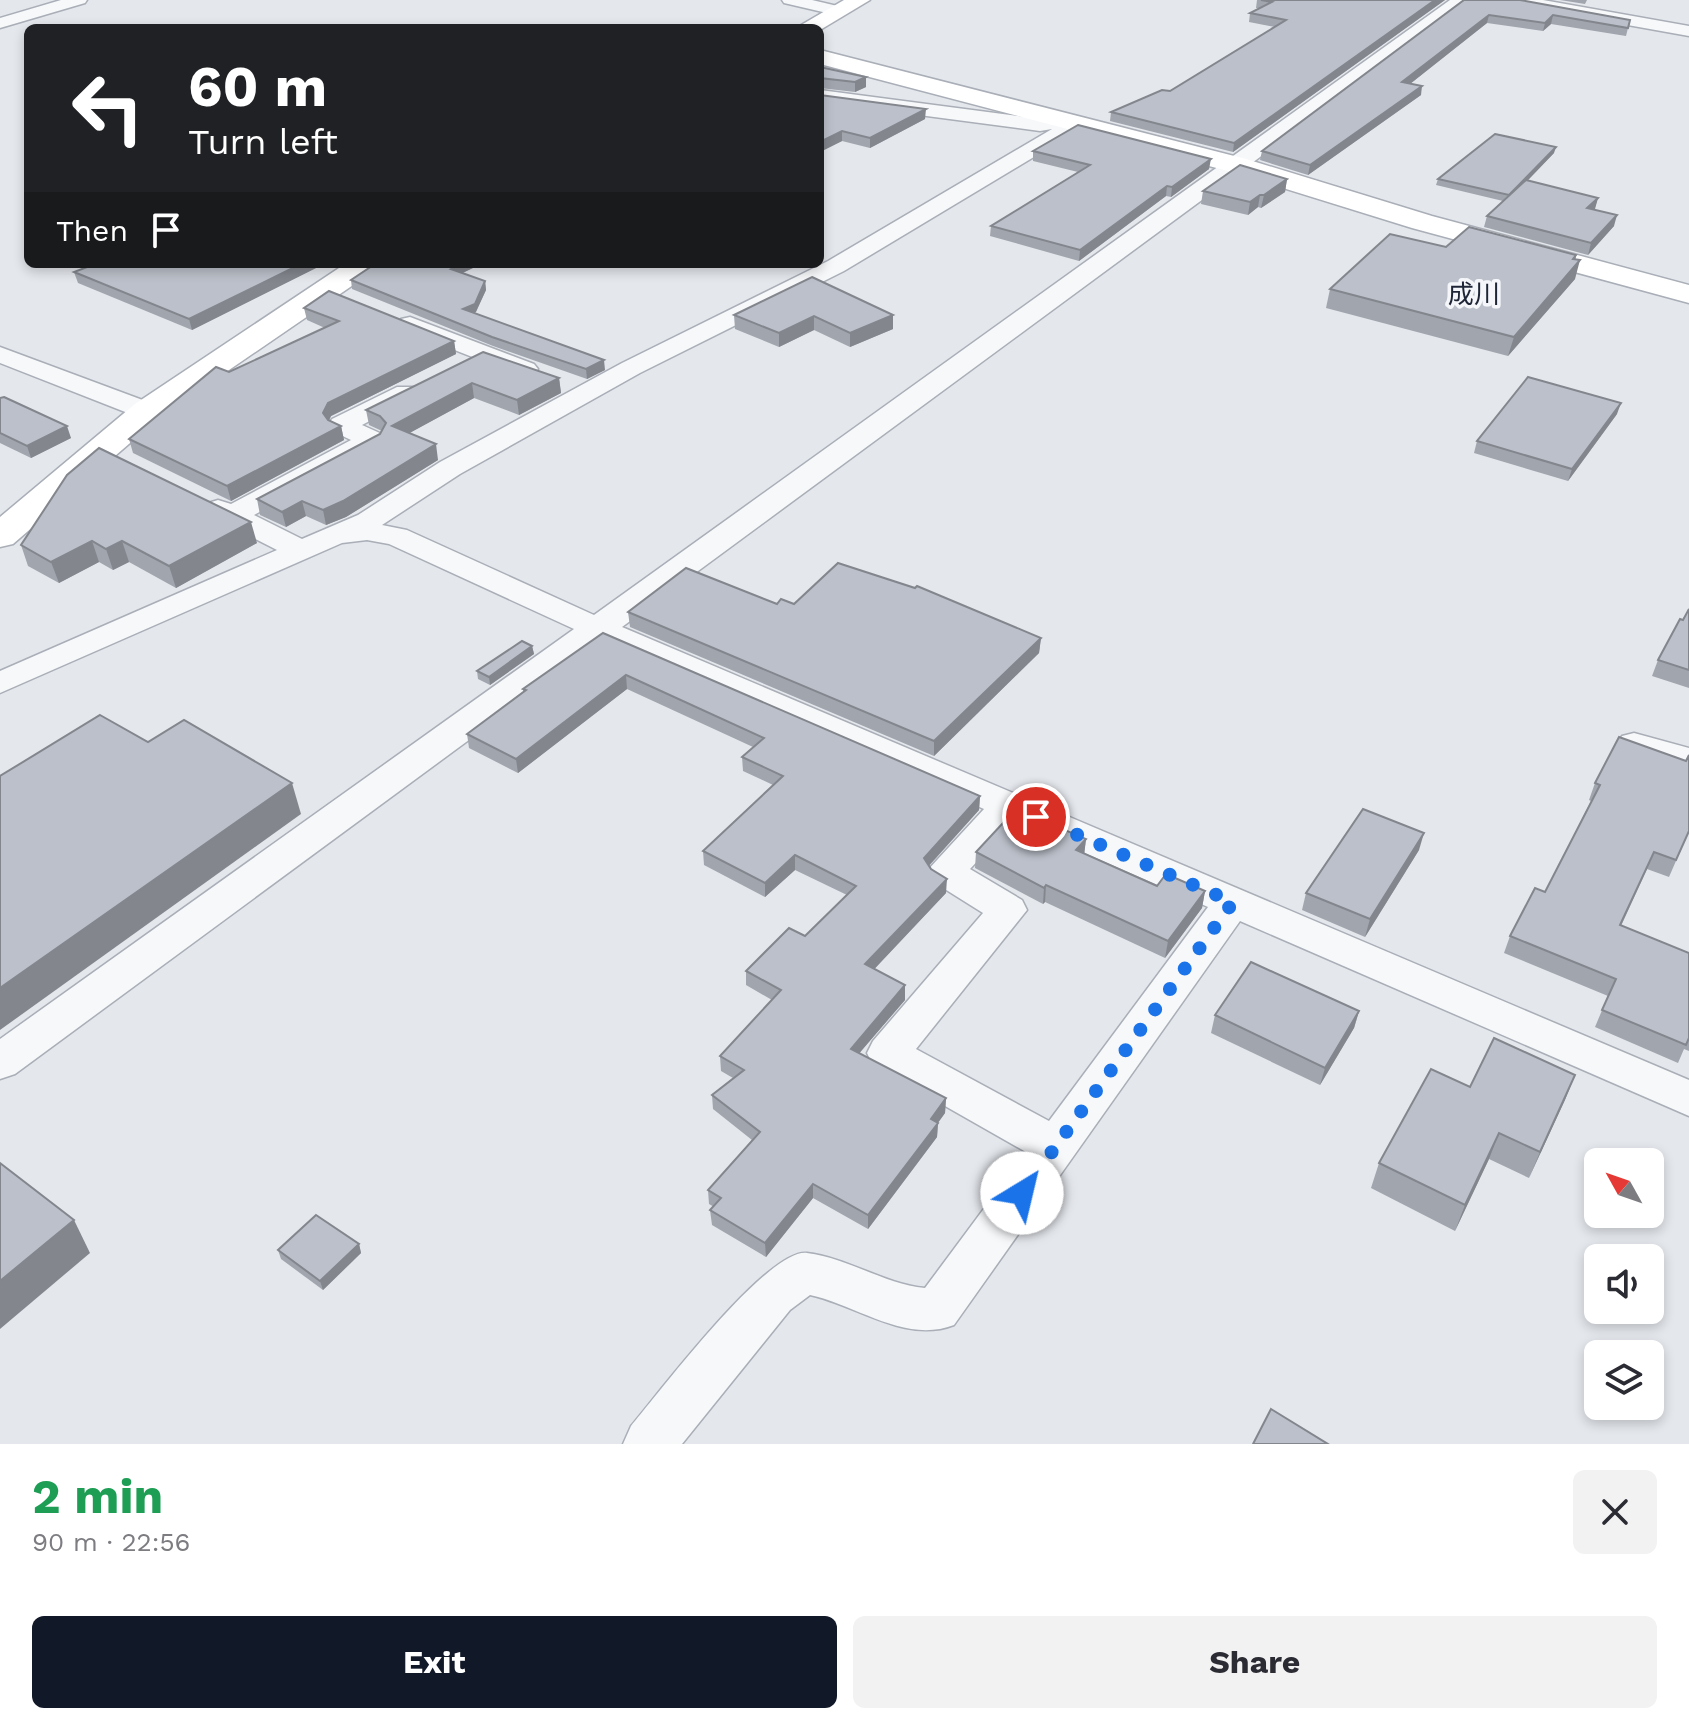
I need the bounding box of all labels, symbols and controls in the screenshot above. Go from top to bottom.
text: 60 m [188,54,327,120]
icon: left [56,56,160,160]
text: Turn left [188,121,338,163]
icon: arrive [144,208,188,252]
text: Then [56,213,128,248]
district label: 成川 [1448,279,1500,309]
pin [1002,783,1070,851]
icon: arrive [1014,795,1058,839]
north arrow [1584,1148,1664,1228]
map controls [1584,1148,1664,1420]
position arrow [980,1151,1064,1235]
button: sound [1584,1244,1664,1324]
button: layers [1584,1340,1664,1420]
text: 2 min [32,1468,163,1525]
button: close [1573,1470,1657,1554]
text: 90 m · 22:56 [32,1527,190,1557]
button: Exit [32,1616,837,1708]
button: Share [853,1616,1657,1708]

